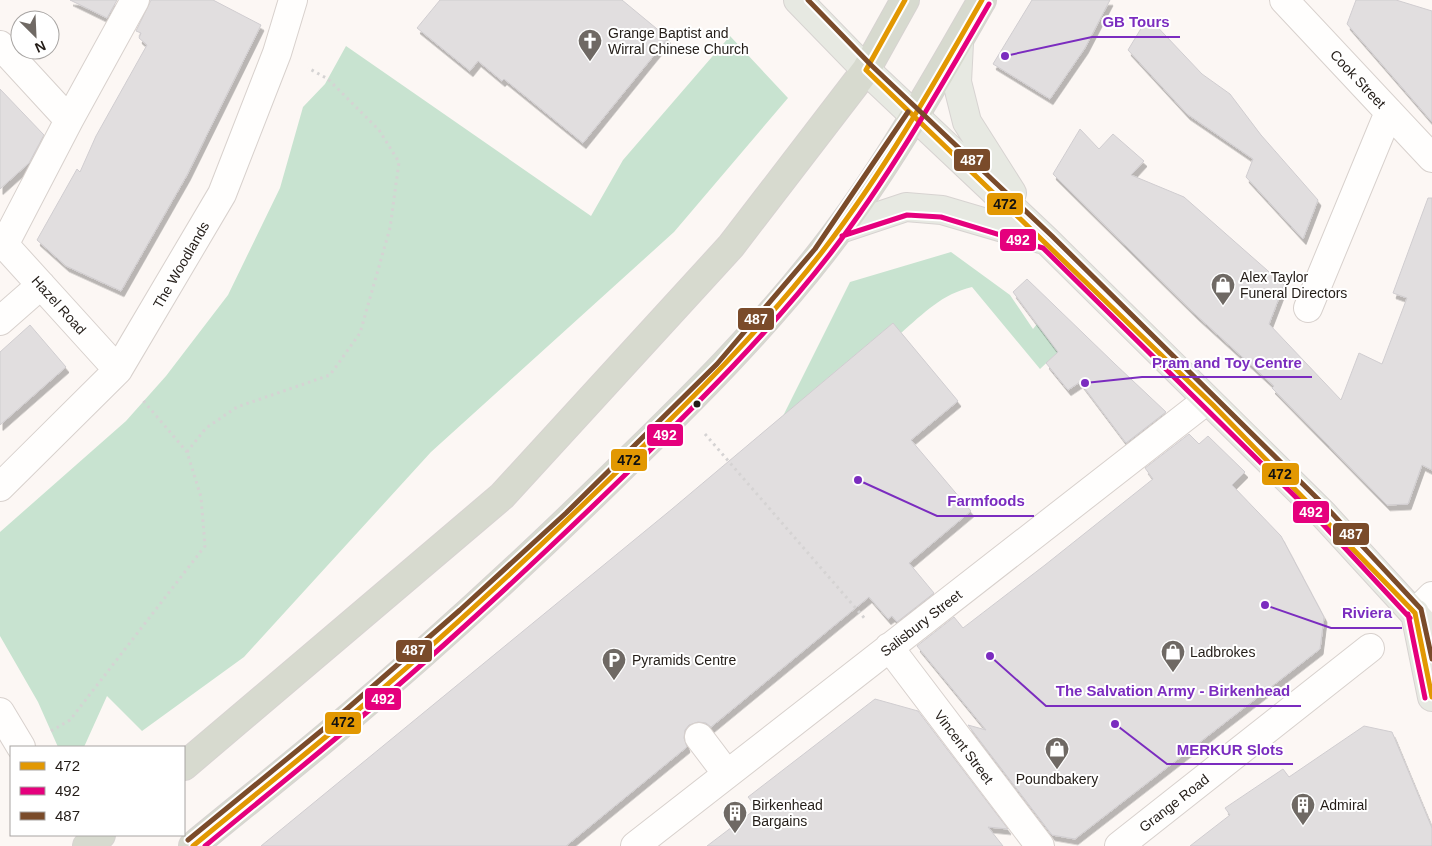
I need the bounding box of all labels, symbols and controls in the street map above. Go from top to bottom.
callout: GB Tours [1092,7,1180,37]
north arrow [10,10,60,60]
text: GB Tours [1102,13,1170,30]
place label: Grange Baptist and Wirral Chinese Church [608,25,749,57]
church icon: Grange Baptist and Wirral Chinese Church [577,28,603,62]
text: N [32,38,48,56]
street label: Cook Street [1327,47,1389,112]
line badge: 487 [953,148,991,172]
text: 487 [960,152,984,168]
line badge: 472 [986,192,1024,216]
text: 472 [993,196,1017,212]
street label: The Woodlands [150,219,212,311]
line badge: 492 [999,228,1037,252]
text: 492 [1006,232,1030,248]
place label: Alex Taylor Funeral Directors [1240,269,1347,301]
street label: Hazel Road [29,272,89,338]
shop icon: Alex Taylor Funeral Directors [1210,272,1236,306]
line badge: 487 [737,307,775,331]
text: 487 [744,311,768,327]
callout: Pram and Toy Centre [1142,347,1312,377]
text: Pram and Toy Centre [1152,354,1302,371]
unlabelled marker [692,399,702,409]
line badge: 492 [646,423,684,447]
text: 492 [653,427,677,443]
line badge: 472 [610,448,648,472]
text: 472 [617,452,641,468]
line badge: 472 [1261,462,1300,486]
text: 472 [1268,466,1292,482]
callout: Farmfoods [937,486,1034,516]
text: Farmfoods [947,492,1025,509]
line badge: 492 [1292,500,1330,524]
text: 492 [1299,504,1323,520]
line badge: 487 [1332,522,1370,546]
text: 487 [1339,526,1363,542]
street label: Salisbury Street [877,586,965,660]
callout: Riviera [1331,598,1402,628]
text: Riviera [1342,604,1393,621]
line badge: 487 [395,639,433,663]
shop icon: Ladbrokes [1160,639,1186,673]
text: 487 [402,642,426,658]
place label: Ladbrokes [1190,644,1255,660]
parking icon: Pyramids Centre [601,647,627,681]
place label: Pyramids Centre [632,652,736,668]
callout: The Salvation Army - Birkenhead [1046,676,1301,706]
text: The Salvation Army - Birkenhead [1056,682,1290,699]
line badge: 492 [364,687,402,711]
text: 492 [371,691,395,707]
street label: Vincent Street [931,707,997,787]
line badge: 472 [324,711,362,735]
text: 472 [331,714,355,730]
callout: MERKUR Slots [1167,734,1293,764]
shop icon: Poundbakery [1044,736,1070,770]
text: MERKUR Slots [1177,741,1283,758]
legend [10,746,185,836]
text: 472 [55,757,80,774]
place label: Poundbakery [1016,771,1098,787]
street label: Grange Road [1136,771,1212,835]
text: 492 [55,782,80,799]
building icon: Admiral [1290,792,1316,826]
place label: Birkenhead Bargains [752,797,823,829]
place label: Admiral [1320,797,1367,813]
building icon: Birkenhead Bargains [722,800,748,834]
text: 487 [55,807,80,824]

